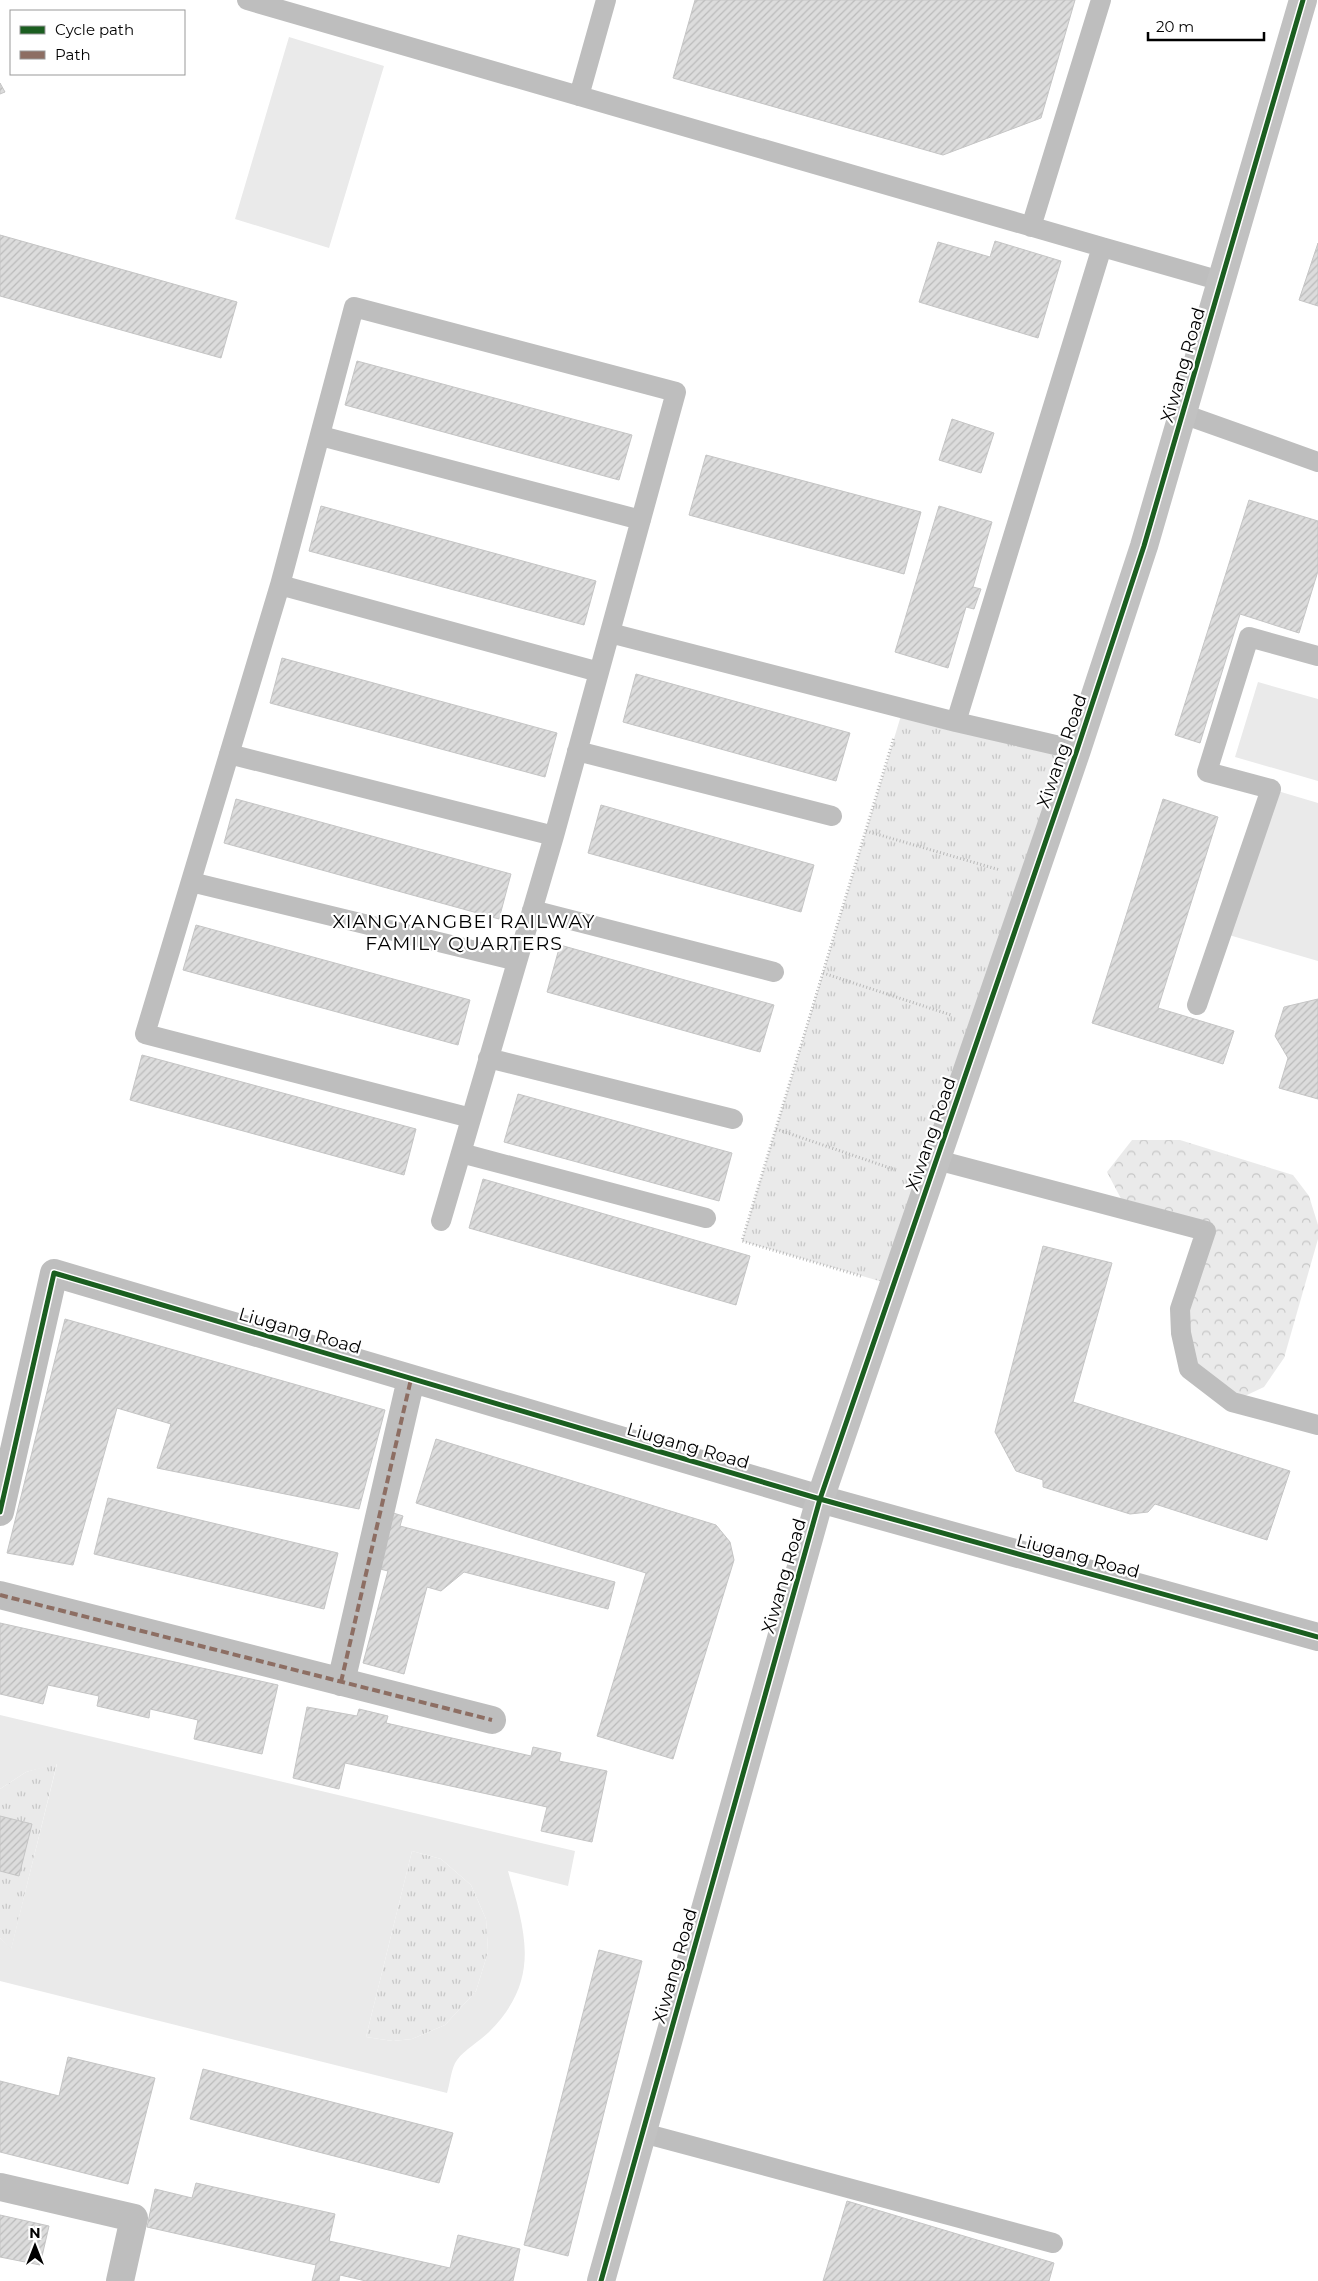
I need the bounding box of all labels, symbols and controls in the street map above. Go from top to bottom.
legend [10,10,185,75]
scale bar [1148,10,1264,42]
text: 20 m [1156,17,1194,36]
text: Cycle path [55,20,134,39]
text: Path [55,45,91,64]
street label: Xiwang Road [1156,305,1210,425]
street label: Xiwang Road [1032,691,1092,811]
district label: XIANGYANGBEI RAILWAY FAMILY QUARTERS [333,910,595,955]
street label: Xiwang Road [901,1074,961,1194]
street label: Liugang Road [236,1303,364,1359]
street label: Liugang Road [624,1418,752,1474]
street label: Xiwang Road [757,1516,811,1636]
street label: Liugang Road [1014,1529,1142,1583]
street label: Xiwang Road [648,1906,702,2026]
north arrow [10,2221,60,2271]
text: N [29,2224,41,2242]

